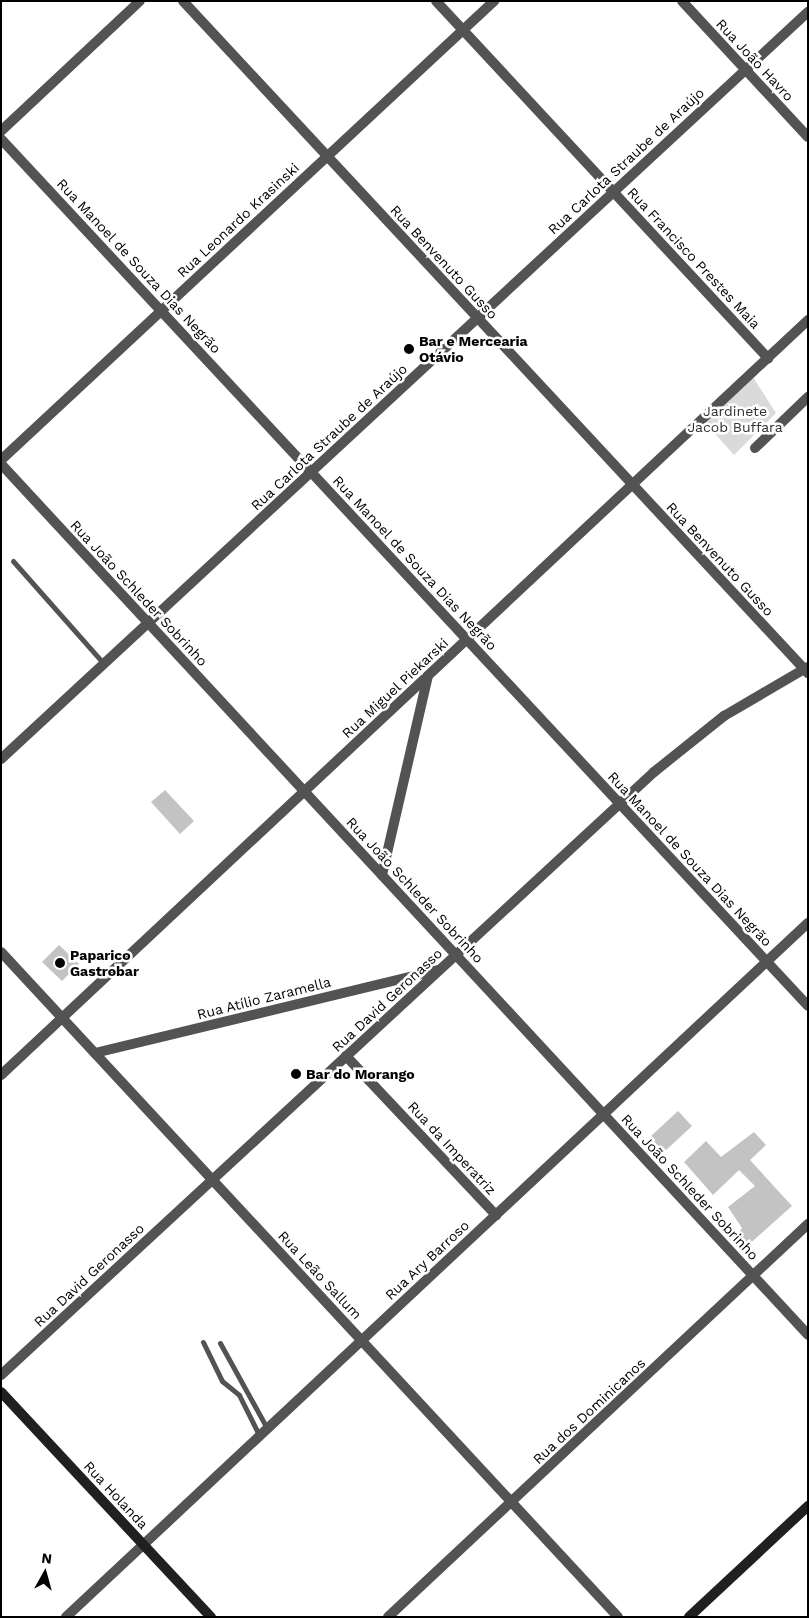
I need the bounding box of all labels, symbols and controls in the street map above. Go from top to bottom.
street label: Rua João Havro [712,15,798,105]
street label: Rua Carlota Straube de Araújo [544,84,708,238]
street label: Rua Leonardo Krasinski [174,159,302,281]
street label: Rua Manoel de Souza Dias Negrão [53,175,225,357]
street label: Rua Francisco Prestes Maia [624,184,764,332]
street label: Rua Benvenuto Gusso [387,201,501,323]
place label: Bar e Mercearia Otávio [419,333,528,366]
marker: Bar e Mercearia Otávio [403,343,415,355]
street label: Rua Carlota Straube de Araújo [247,360,411,514]
park label: Jardinete Jacob Buffara [687,403,783,436]
street label: Rua Manoel de Souza Dias Negrão [329,472,501,654]
street label: Rua Benvenuto Gusso [663,498,777,620]
street label: Rua João Schleder Sobrinho [67,516,211,670]
street label: Rua Miguel Piekarski [338,634,452,742]
street label: Rua Manoel de Souza Dias Negrão [604,768,776,950]
street label: Rua João Schleder Sobrinho [343,813,487,967]
street label: Rua David Geronasso [328,945,446,1055]
place label: Paparico Gastrobar [70,947,139,980]
marker: Paparico Gastrobar [54,957,66,969]
street label: Rua Atílio Zaramella [195,973,333,1023]
place label: Bar do Morango [306,1066,415,1082]
marker: Bar do Morango [290,1068,302,1080]
street label: Rua da Imperatriz [404,1098,500,1198]
street label: Rua João Schleder Sobrinho [618,1110,762,1264]
street label: Rua Ary Barroso [381,1216,473,1304]
street label: Rua David Geronasso [30,1220,148,1330]
street label: Rua Leão Sallum [275,1227,365,1323]
street label: Rua dos Dominicanos [529,1354,649,1468]
street label: Rua Holanda [80,1458,152,1532]
north arrow [20,1548,70,1598]
text: N [41,1550,53,1567]

